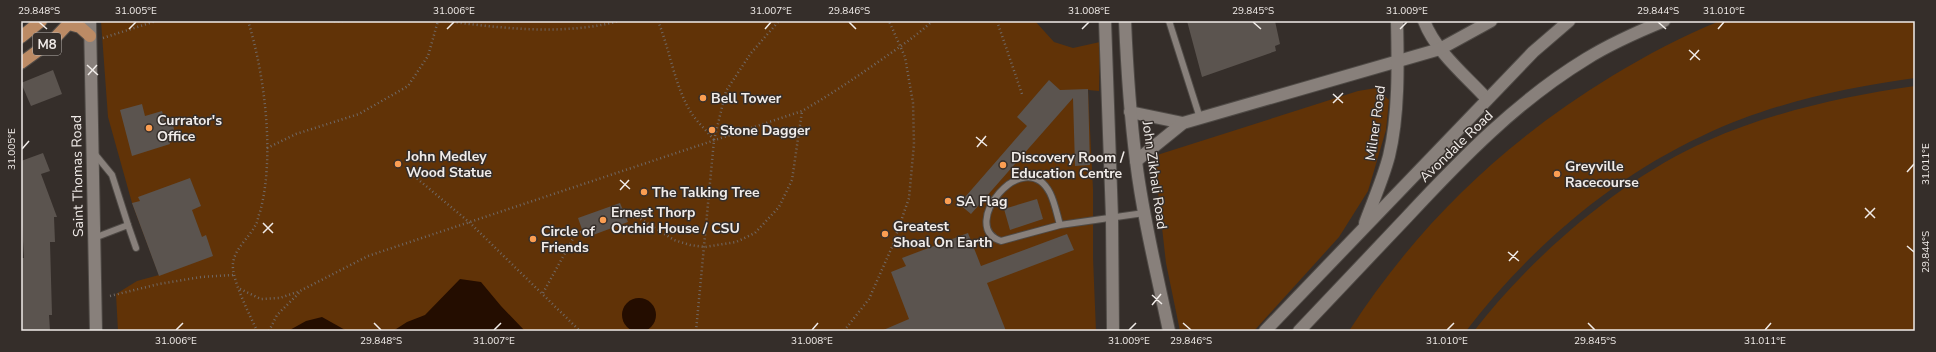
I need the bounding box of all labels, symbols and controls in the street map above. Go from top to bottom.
text: 29.848°S [18,4,60,18]
text: 31.005°E [115,4,157,18]
text: 31.006°E [433,4,475,18]
text: 31.007°E [750,4,792,18]
text: 29.846°S [828,4,870,18]
text: 31.008°E [1068,4,1110,18]
text: 29.845°S [1232,4,1274,18]
text: 31.009°E [1386,4,1428,18]
text: 29.844°S [1637,4,1679,18]
text: 31.010°E [1703,4,1745,18]
road number: M8 [33,33,61,55]
street label: Milner Road [1361,84,1390,162]
place label: Bell Tower [711,89,782,108]
marker: Bell Tower [698,93,708,103]
street label: Avondale Road [1415,106,1497,187]
place label: Currator's Office [157,111,222,146]
street label: Saint Thomas Road [67,115,88,237]
street label: John Zikhali Road [1137,119,1172,230]
place label: Stone Dagger [720,121,811,140]
marker: Currator's Office [144,123,154,133]
marker: Stone Dagger [707,125,717,135]
text: 31.005°E [5,128,19,170]
text: 31.011°E [1919,143,1933,185]
place label: John Medley Wood Statue [405,147,492,182]
place label: Discovery Room / Education Centre [1011,148,1125,183]
place label: Greyville Racecourse [1565,157,1639,192]
marker: John Medley Wood Statue [393,159,403,169]
marker: Discovery Room / Education Centre [998,160,1008,170]
marker: Greyville Racecourse [1552,169,1562,179]
place label: The Talking Tree [652,183,760,202]
marker: The Talking Tree [639,187,649,197]
place label: SA Flag [956,192,1007,211]
marker: SA Flag [943,196,953,206]
place label: Ernest Thorp Orchid House / CSU [611,203,740,238]
marker: Ernest Thorp Orchid House / CSU [598,215,608,225]
place label: Greatest Shoal On Earth [893,217,992,252]
place label: Circle of Friends [541,222,596,257]
marker: Greatest Shoal On Earth [880,229,890,239]
text: 29.844°S [1919,231,1933,273]
marker: Circle of Friends [528,234,538,244]
text: 31.006°E [155,334,197,348]
text: 29.848°S [360,334,402,348]
text: 31.007°E [473,334,515,348]
text: 31.008°E [791,334,833,348]
text: 31.009°E [1108,334,1150,348]
text: 29.846°S [1170,334,1212,348]
text: 31.010°E [1426,334,1468,348]
text: 29.845°S [1574,334,1616,348]
text: 31.011°E [1744,334,1786,348]

